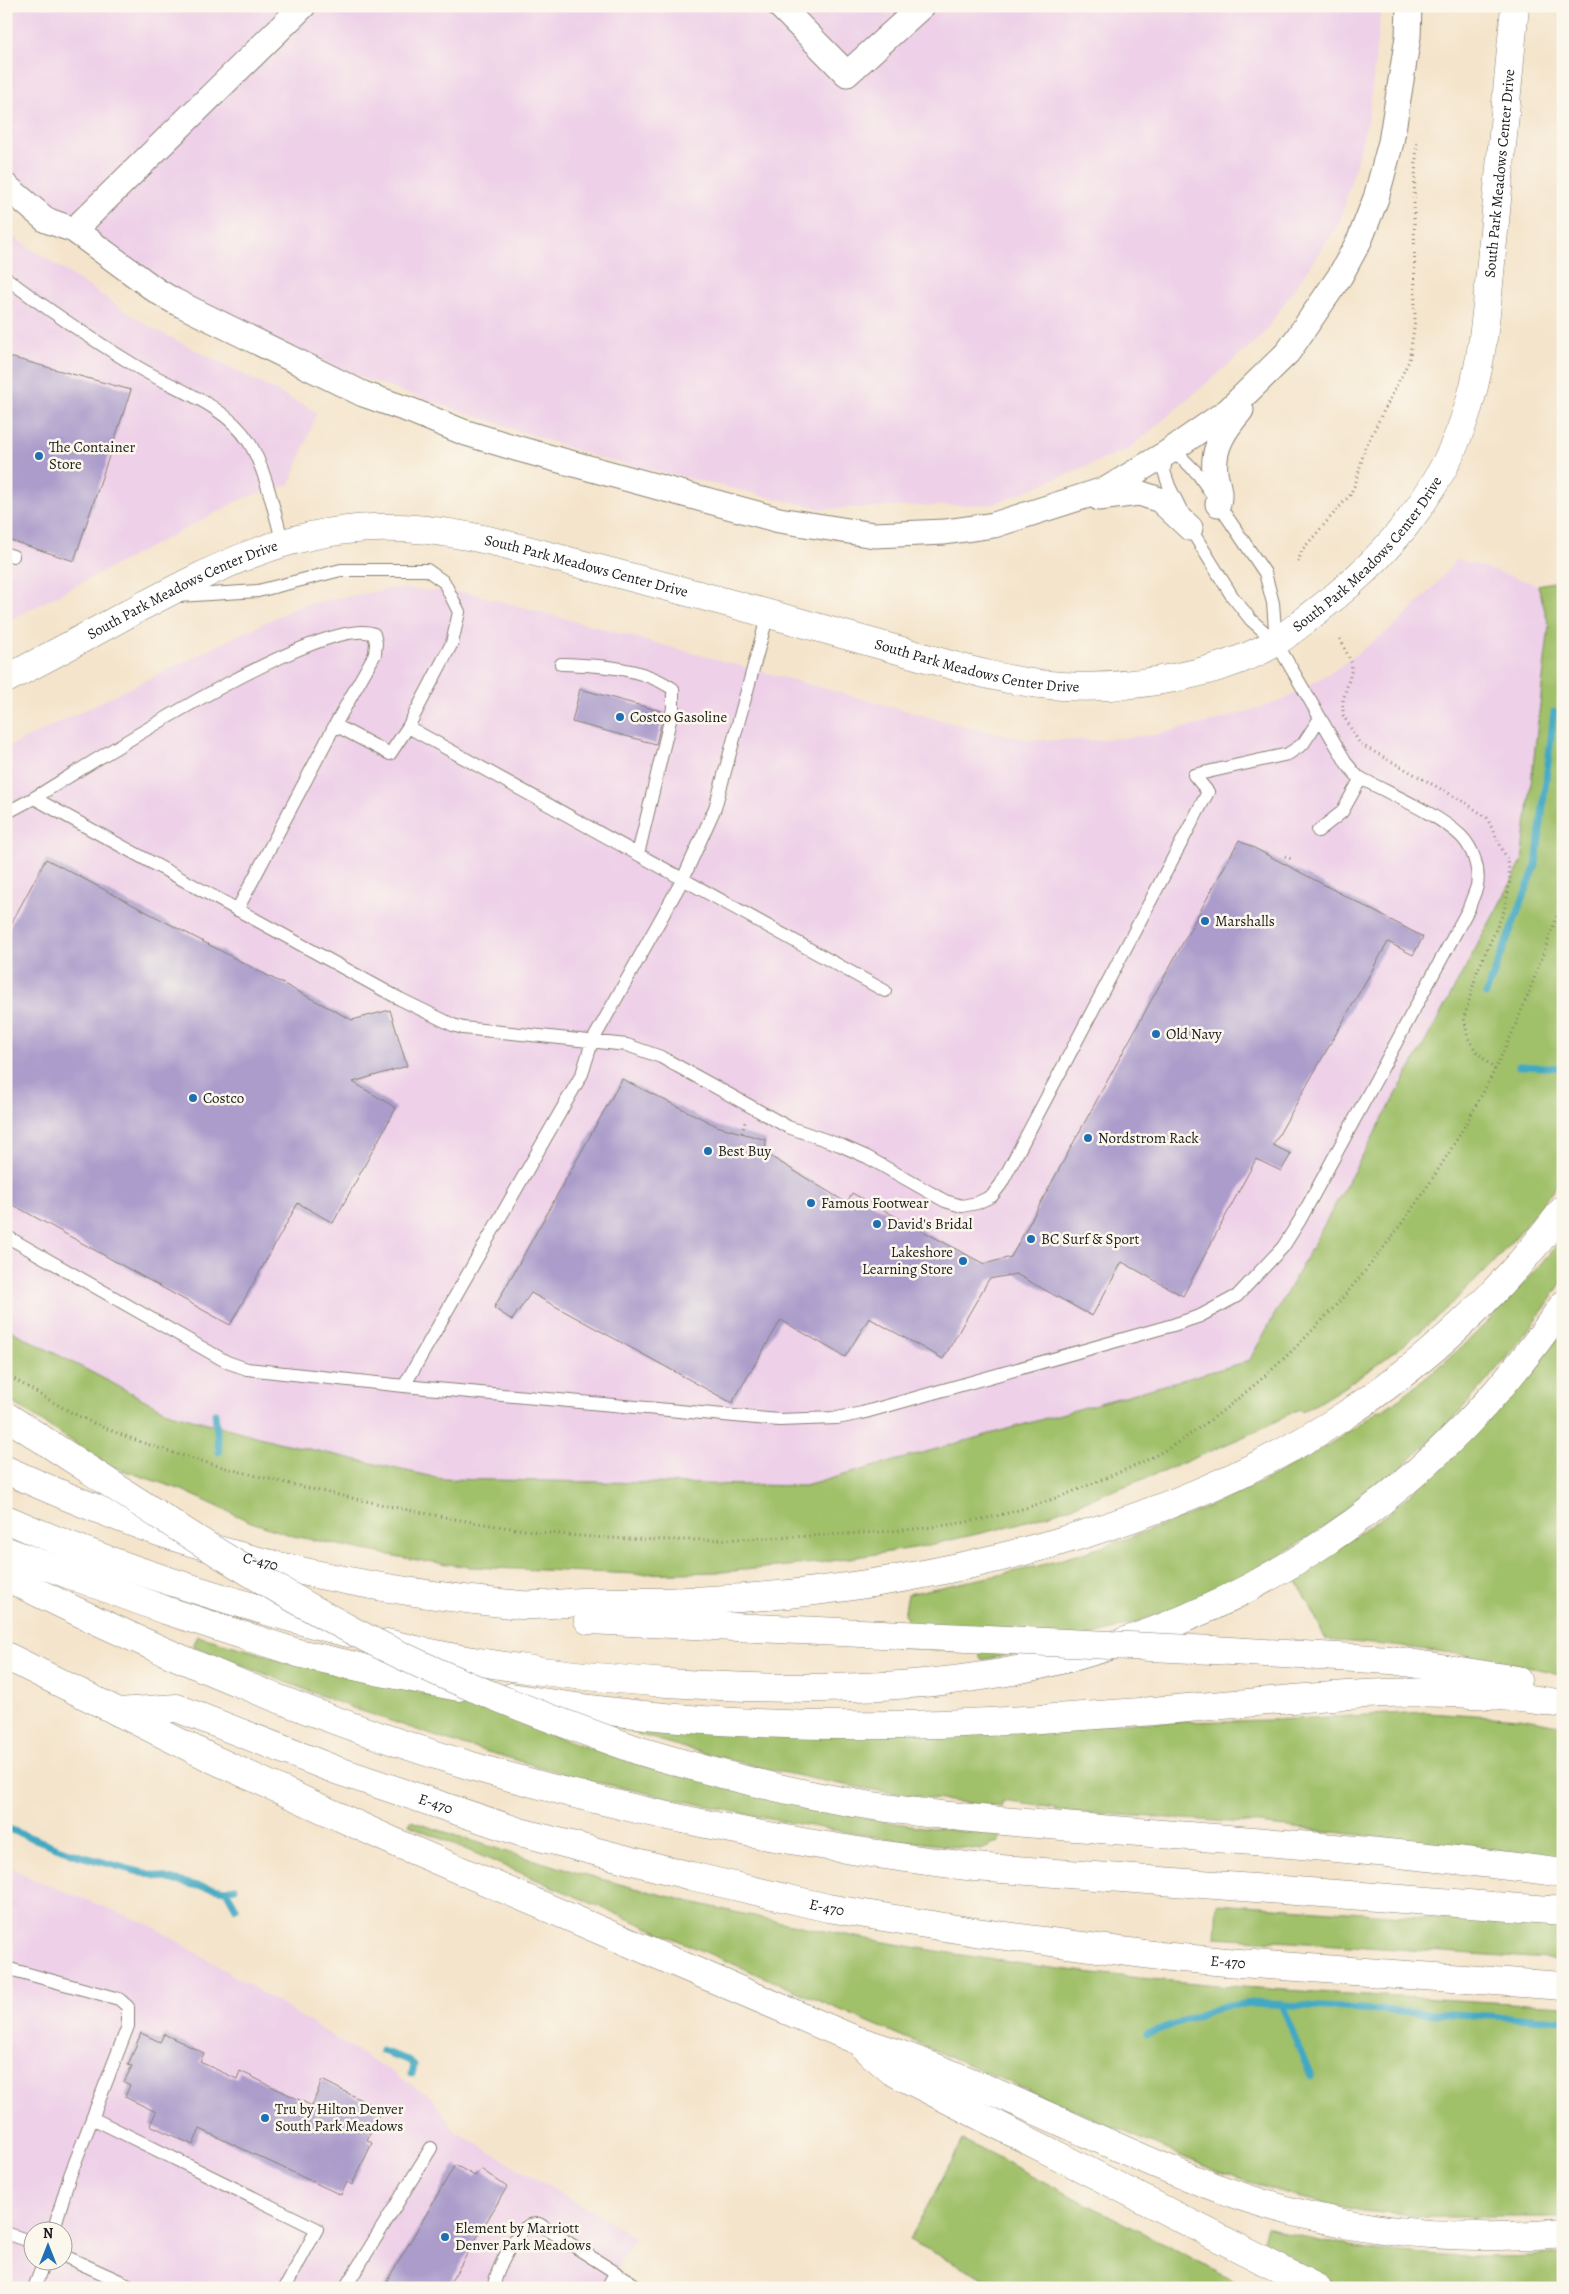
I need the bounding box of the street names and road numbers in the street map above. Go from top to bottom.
street label: South Park Meadows Center Drive [1480,68,1519,279]
street label: South Park Meadows Center Drive [1288,472,1447,637]
street label: South Park Meadows Center Drive [483,530,690,602]
street label: South Park Meadows Center Drive [84,535,280,644]
street label: South Park Meadows Center Drive [872,634,1080,697]
street label: C-470 [241,1547,280,1575]
street label: E-470 [416,1788,456,1819]
street label: E-470 [807,1894,846,1921]
street label: E-470 [1210,1951,1246,1973]

